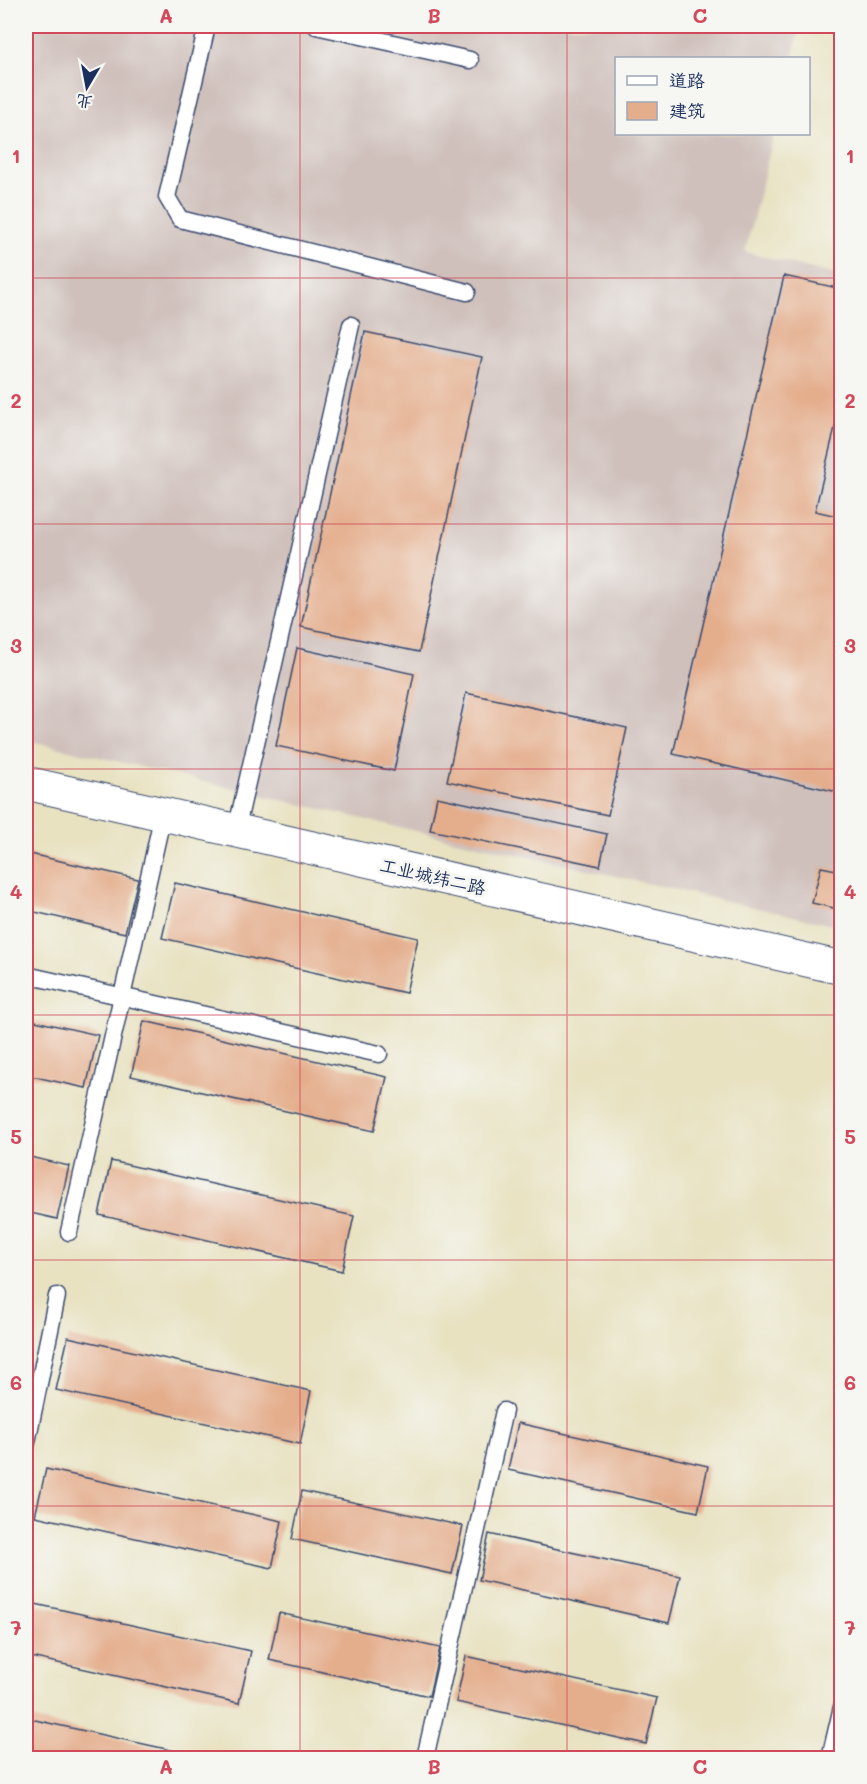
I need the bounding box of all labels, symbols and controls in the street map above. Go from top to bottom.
text: A [159,2,173,28]
text: B [427,2,441,28]
text: C [693,2,708,28]
north arrow [57,57,117,117]
legend [615,57,810,135]
text: 道路 [669,68,705,92]
text: 北 [75,91,94,114]
text: 建筑 [669,98,705,122]
text: 1 [12,142,20,168]
text: 1 [846,142,854,168]
text: 2 [10,387,22,413]
text: 2 [844,387,856,413]
text: 3 [10,632,22,658]
text: 3 [844,632,856,658]
street label: 工业城纬二路 [378,852,488,900]
text: 4 [10,878,23,904]
text: 4 [844,878,857,904]
text: 5 [10,1123,22,1149]
text: 5 [844,1123,856,1149]
text: 6 [10,1369,22,1395]
text: 6 [844,1369,856,1395]
text: 7 [10,1614,22,1640]
text: 7 [844,1614,856,1640]
text: A [159,1753,173,1779]
text: B [427,1753,441,1779]
text: C [693,1753,708,1779]

